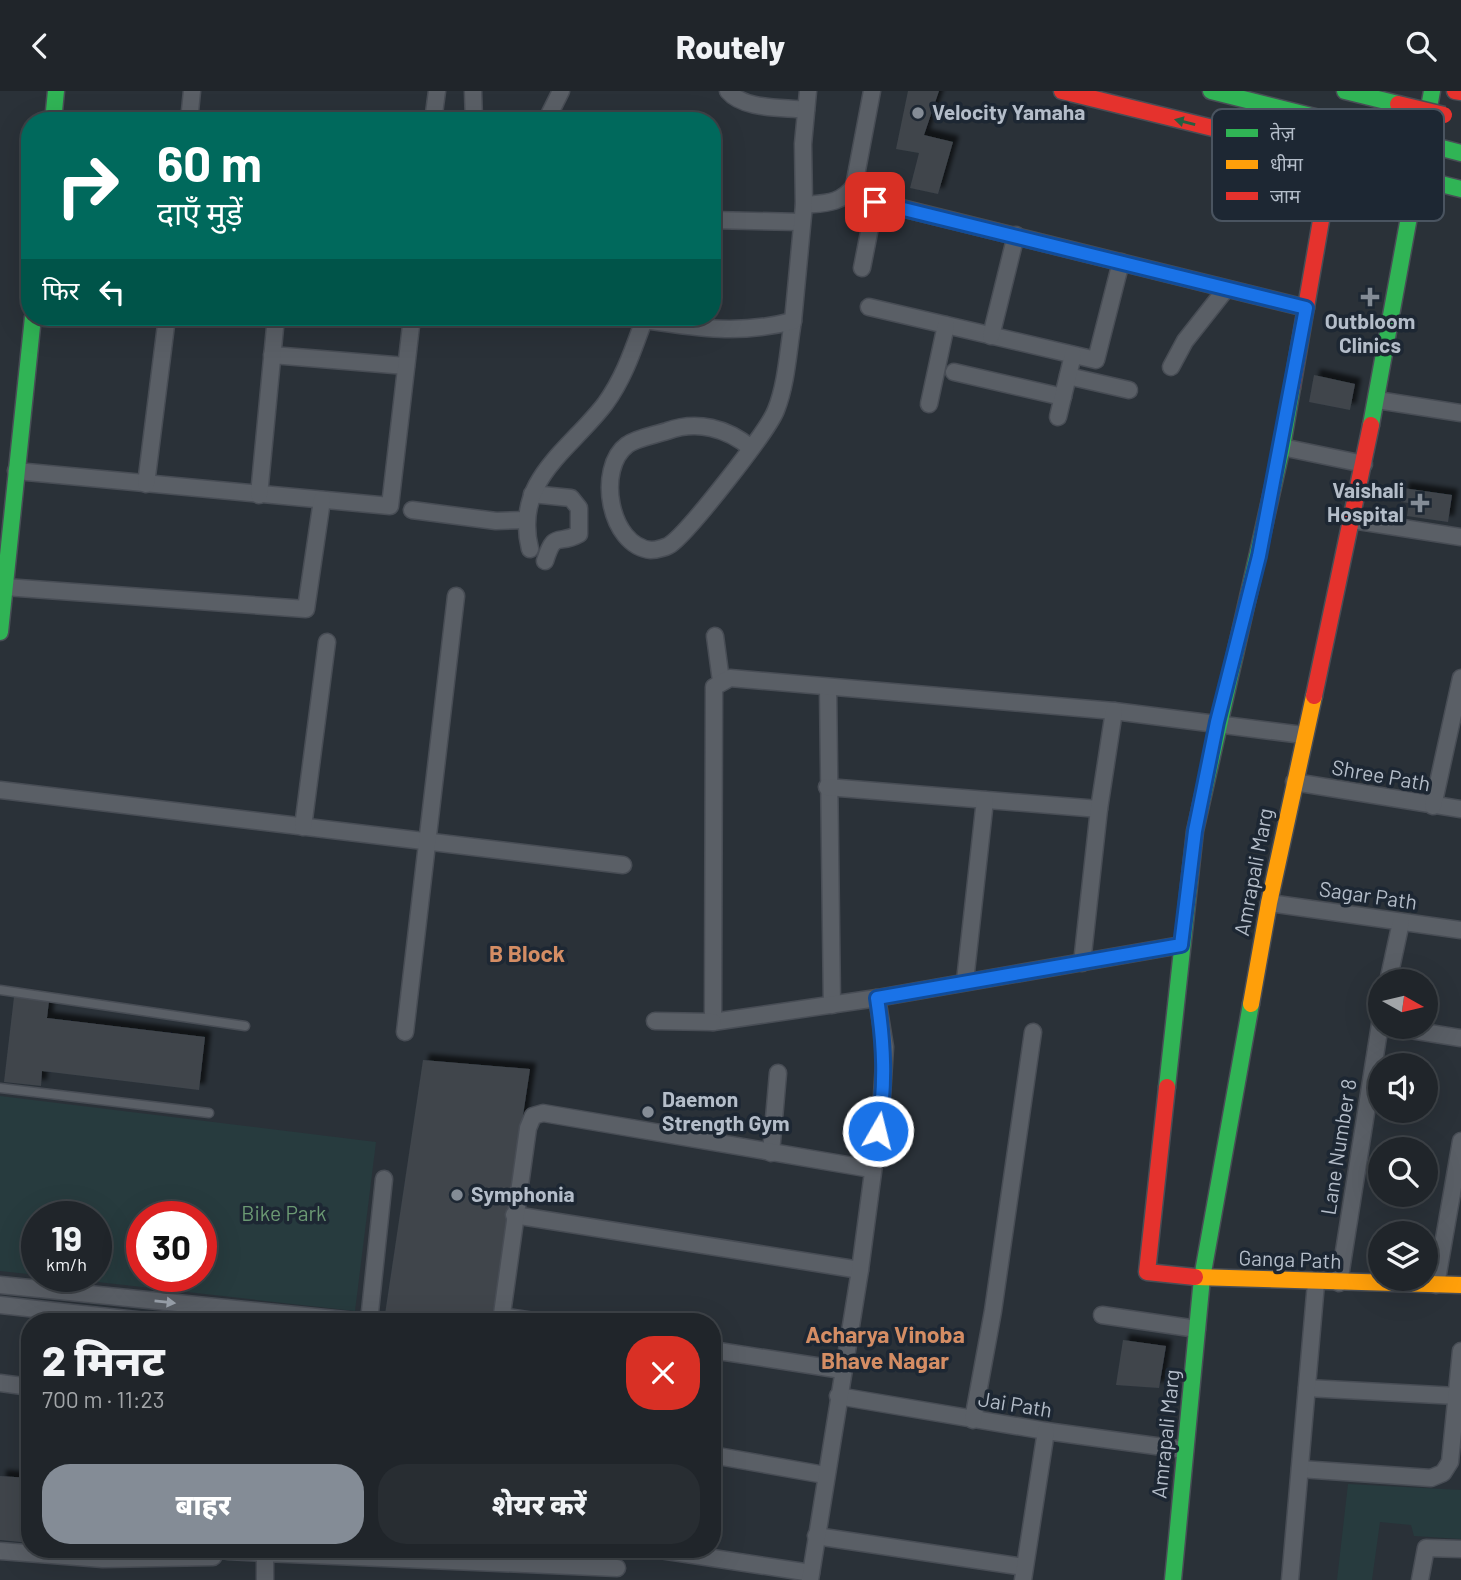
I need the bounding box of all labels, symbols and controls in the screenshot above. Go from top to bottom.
icon: back [21,27,59,65]
text: Routely [676,27,785,65]
icon: search [1402,27,1440,65]
place label: Velocity Yamaha [932,99,1085,124]
marker: Velocity Yamaha [910,105,926,121]
legend [1212,109,1444,221]
one-way arrow [1173,116,1195,127]
text: तेज़ [1270,121,1296,144]
text: 60 m [157,133,262,192]
icon: right [42,140,133,231]
text: धीमा [1270,152,1304,175]
pin [845,172,905,232]
icon: arrive [856,183,894,221]
text: जाम [1270,184,1301,207]
text: दाएँ मुड़ें [157,193,243,231]
icon: left [93,273,131,311]
text: फिर [42,274,79,305]
marker: Outbloom Clinics [1360,287,1380,307]
place label: Outbloom Clinics [1325,308,1415,357]
place label: Vaishali Hospital [1327,477,1404,526]
marker: Vaishali Hospital [1410,493,1430,513]
street label: Shree Path [1330,754,1433,795]
street label: Amrapali Marg [1228,806,1277,938]
street label: Sagar Path [1318,875,1419,914]
district label: B Block [489,939,565,967]
north arrow [1368,969,1438,1039]
map controls [1368,969,1438,1291]
button: sound [1368,1053,1438,1123]
street label: Lane Number 8 [1314,1077,1361,1217]
place label: Daemon Strength Gym [662,1086,790,1135]
position arrow [841,1094,915,1168]
marker: Daemon Strength Gym [640,1104,656,1120]
button: search [1368,1137,1438,1207]
place label: Symphonia [471,1181,575,1206]
marker: Symphonia [449,1187,465,1203]
park label: Bike Park [241,1200,327,1225]
speed limit sign: 30 [126,1201,217,1292]
text: 19 [51,1216,82,1258]
button: layers [1368,1221,1438,1291]
street label: Ganga Path [1238,1244,1342,1273]
text: km/h [46,1253,87,1275]
one-way arrow [155,1297,177,1308]
district label: Acharya Vinoba Bhave Nagar [805,1320,965,1374]
text: 2 मिनट [42,1334,165,1384]
button: close [626,1336,700,1410]
street label: Amrapali Marg [1145,1368,1184,1500]
text: 700 m · 11:23 [42,1385,165,1413]
street label: Jai Path [977,1385,1054,1422]
button: बाहर [42,1464,364,1544]
button: शेयर करें [378,1464,700,1544]

